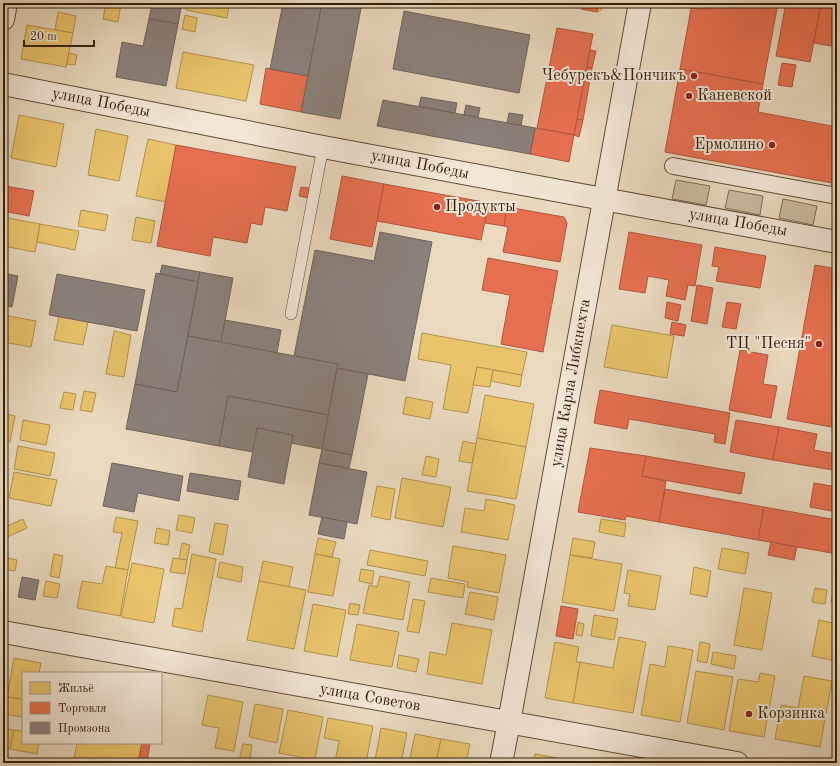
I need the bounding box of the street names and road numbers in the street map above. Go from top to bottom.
street label: улица Победы [51,86,151,120]
street label: улица Победы [370,148,470,182]
street label: улица Победы [688,206,788,240]
street label: улица Карла Либкнехта [548,298,594,468]
street label: улица Советов [318,681,422,715]

